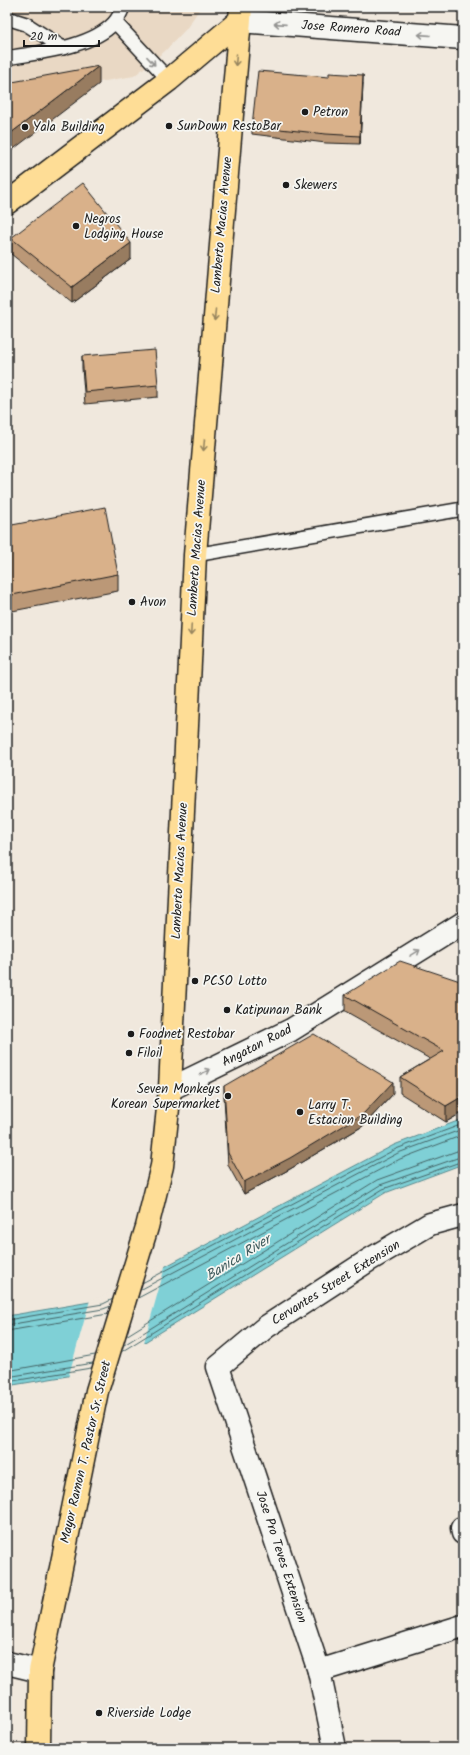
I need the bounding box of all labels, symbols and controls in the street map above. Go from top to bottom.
street label: Jose Romero Road [301,15,402,43]
one-way arrow [274,21,287,28]
scale bar [24,22,99,48]
text: 20 m [30,27,58,46]
one-way arrow [418,31,431,38]
one-way arrow [232,53,239,66]
one-way arrow [146,56,156,66]
place label: Petron [313,102,348,123]
marker: Petron [300,107,310,117]
place label: SunDown RestoBar [177,116,282,137]
place label: Yala Building [33,117,105,138]
marker: SunDown RestoBar [164,121,174,131]
marker: Yala Building [20,122,30,132]
street label: Lamberto Macias Avenue [206,156,238,294]
place label: Skewers [294,175,338,196]
marker: Skewers [281,180,291,190]
place label: Negros Lodging House [84,209,163,245]
marker: Negros Lodging House [71,221,81,231]
one-way arrow [211,308,218,321]
one-way arrow [200,438,208,451]
street label: Lamberto Macias Avenue [182,479,212,617]
place label: Avon [140,592,166,613]
marker: Avon [127,597,137,607]
one-way arrow [188,623,195,636]
street label: Lamberto Macias Avenue [166,802,194,940]
one-way arrow [409,949,420,957]
place label: PCSO Lotto [203,971,267,992]
marker: PCSO Lotto [190,976,200,986]
place label: Katipunan Bank [235,1000,323,1021]
marker: Katipunan Bank [222,1005,232,1015]
street label: Angatan Road [218,1019,296,1073]
place label: Foodnet Restobar [139,1024,235,1045]
marker: Foodnet Restobar [126,1029,136,1039]
place label: Filoil [137,1043,162,1064]
marker: Filoil [124,1048,134,1058]
one-way arrow [199,1068,211,1075]
place label: Seven Monkeys Korean Supermarket [111,1079,221,1115]
marker: Seven Monkeys Korean Supermarket [223,1091,233,1101]
place label: Larry T. Estacion Building [308,1095,403,1131]
marker: Larry T. Estacion Building [295,1107,305,1117]
water label: Banica River [201,1228,278,1287]
street label: Cervantes Street Extension [267,1235,405,1331]
street label: Mayor Ramon T. Pastor Sr. Street [55,1358,117,1545]
street label: Jose Pro Teves Extension [250,1488,312,1626]
place label: Riverside Lodge [107,1703,191,1724]
marker: Riverside Lodge [94,1708,104,1718]

